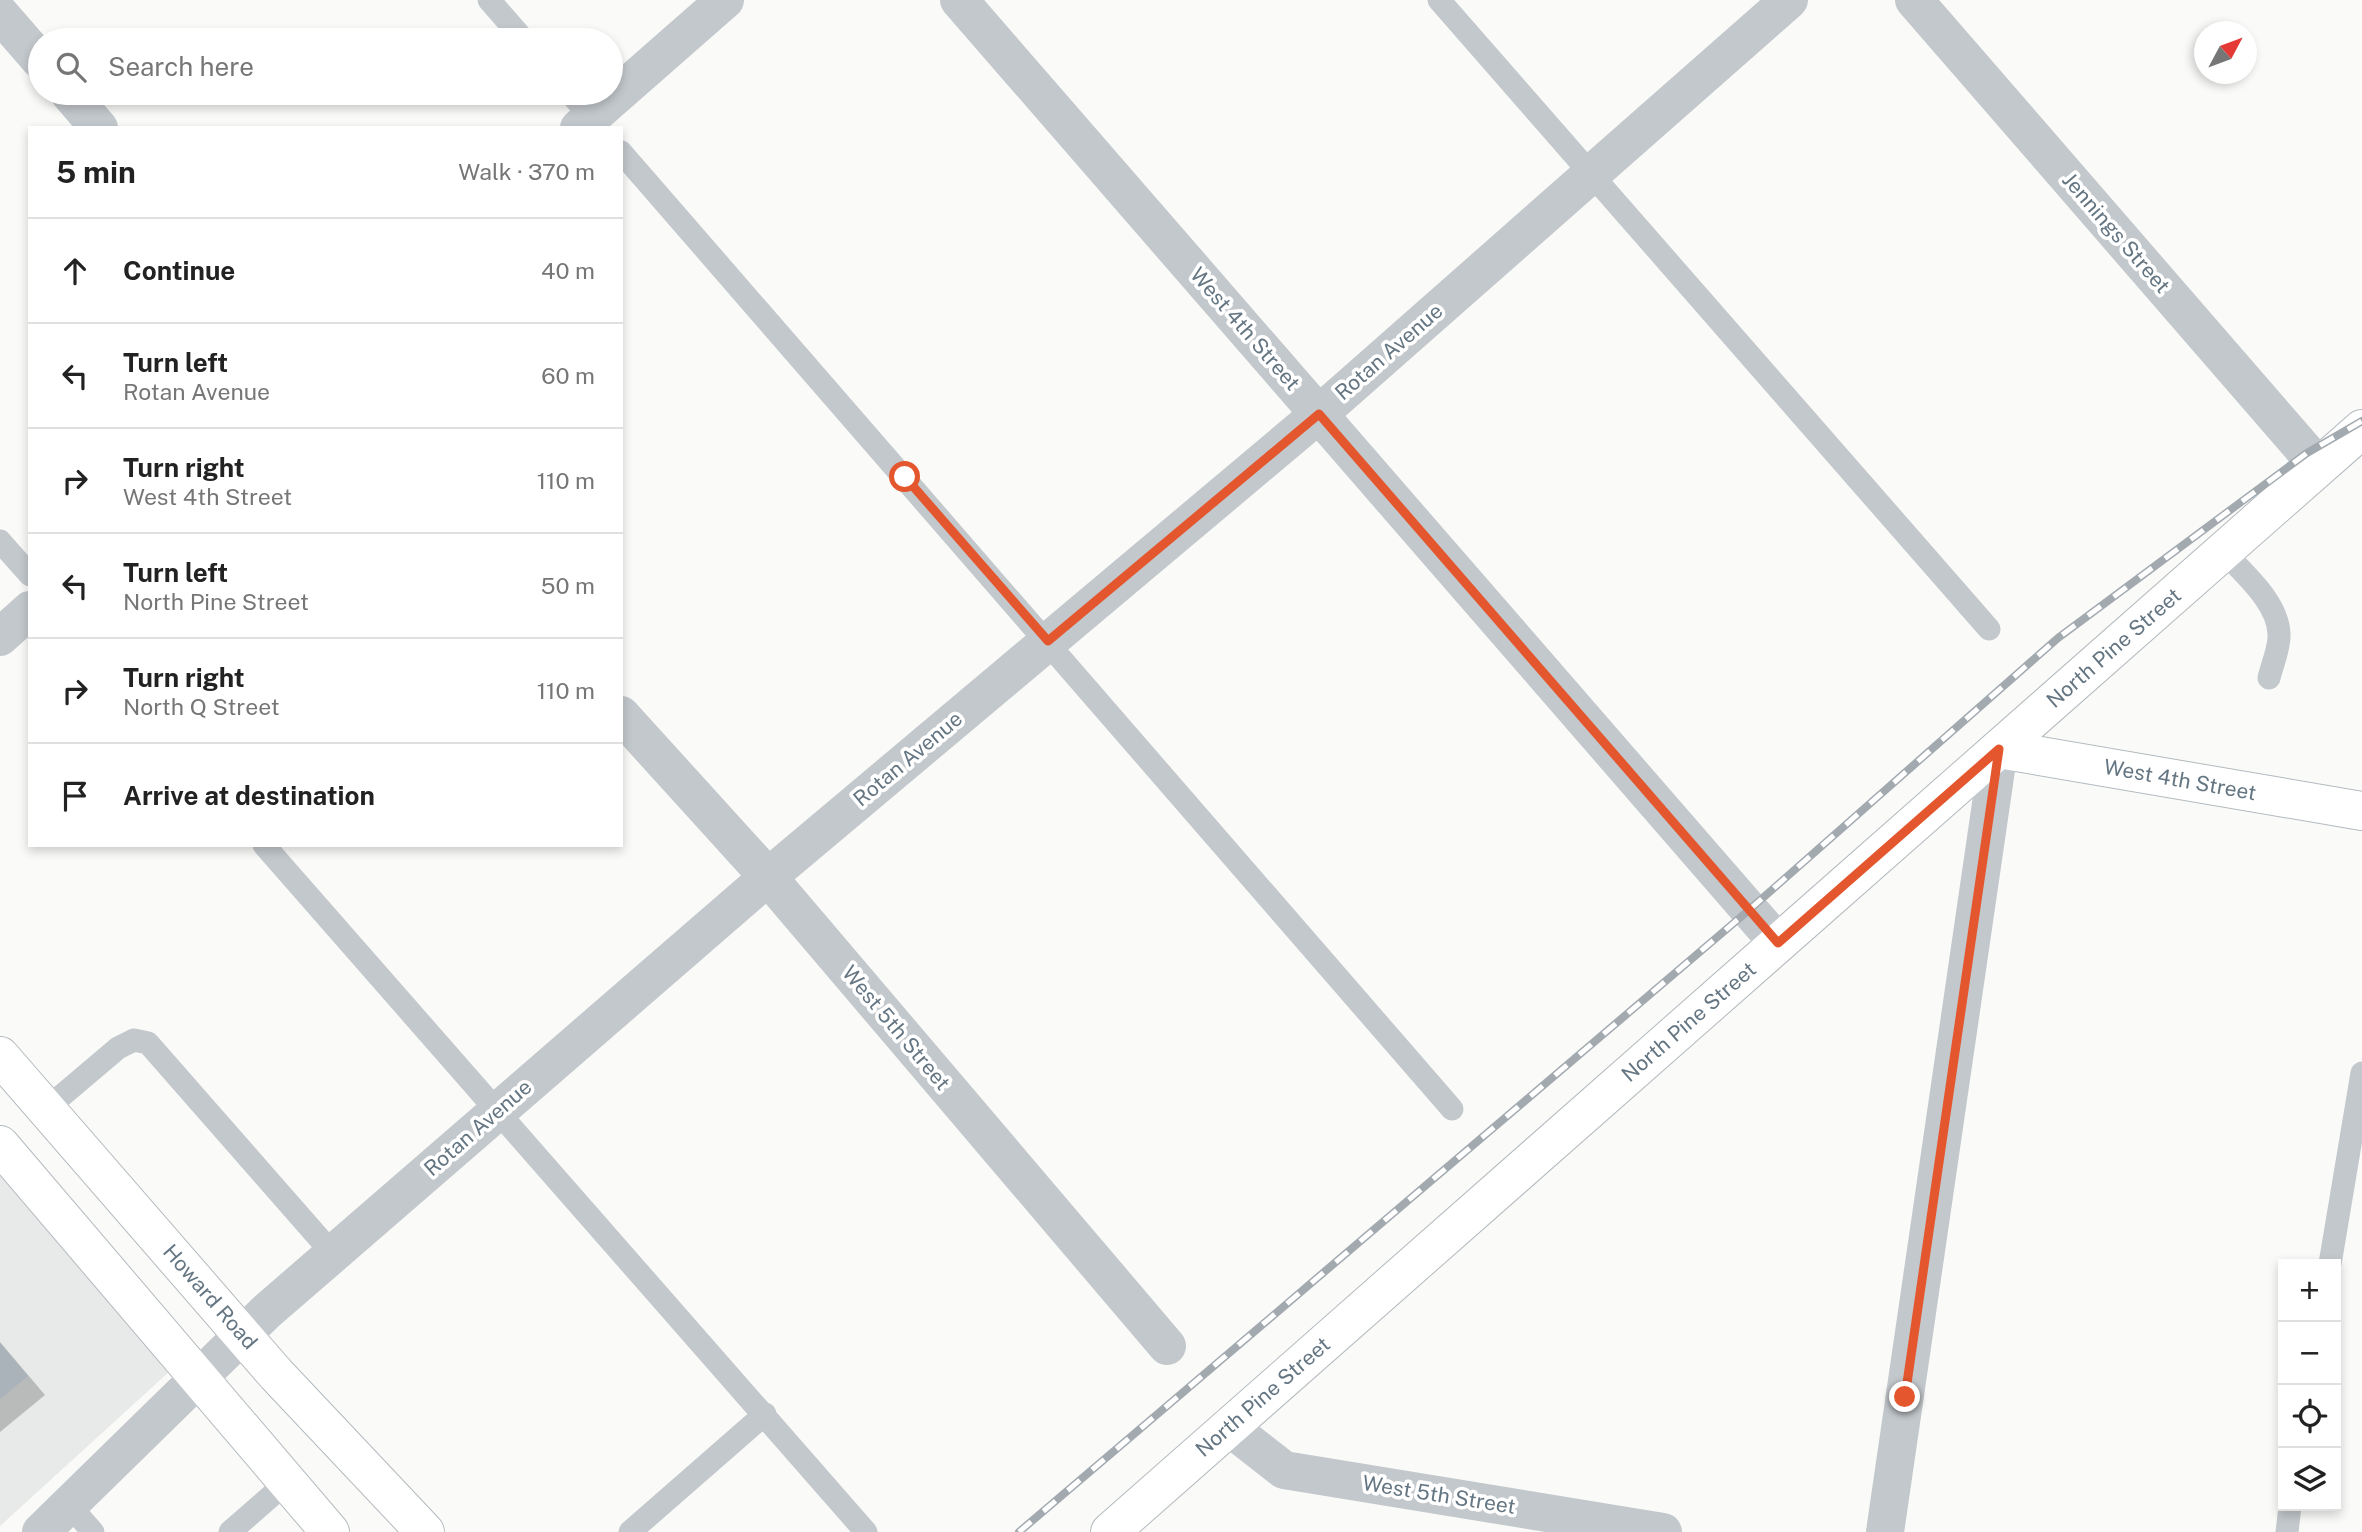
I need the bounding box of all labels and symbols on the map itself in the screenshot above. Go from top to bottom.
north arrow [2194,21,2257,84]
street label: Jennings Street [2057,167,2175,298]
street label: West 4th Street [1185,262,1305,395]
street label: Rotan Avenue [1330,298,1448,405]
route start [889,461,920,492]
street label: North Pine Street [2041,582,2186,713]
street label: Rotan Avenue [848,706,967,811]
street label: West 4th Street [2102,754,2258,805]
street label: North Pine Street [1616,956,1761,1087]
street label: West 5th Street [837,960,956,1095]
street label: Rotan Avenue [419,1074,537,1181]
street label: Howard Road [158,1239,263,1354]
street label: North Pine Street [1190,1331,1335,1462]
route end [1889,1381,1920,1412]
street label: West 5th Street [1361,1470,1517,1519]

